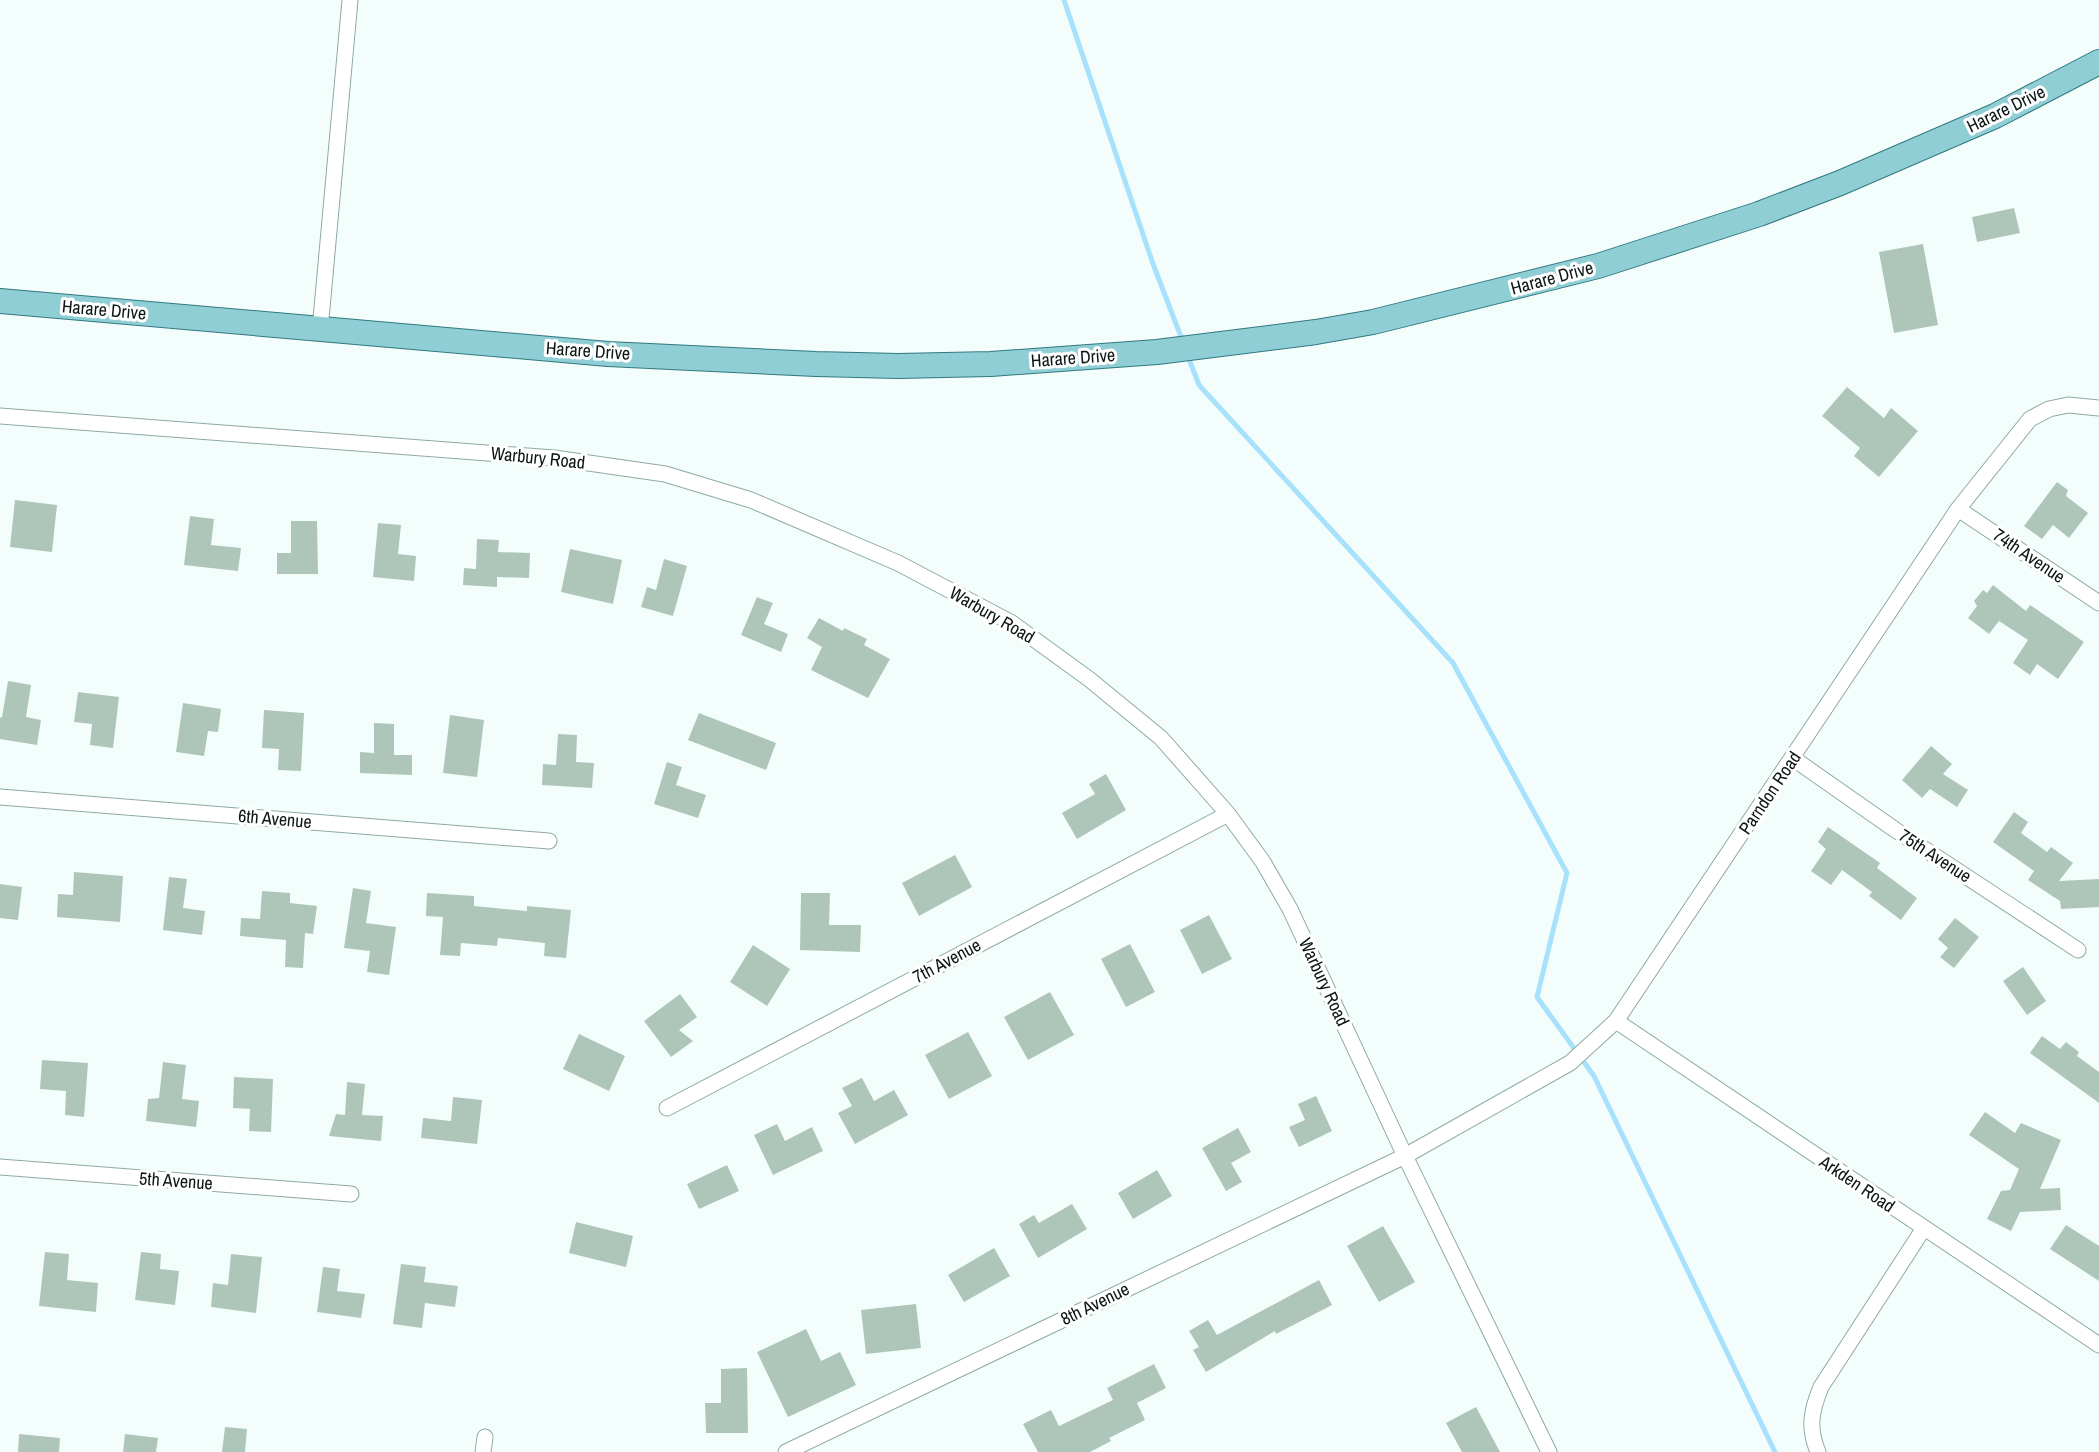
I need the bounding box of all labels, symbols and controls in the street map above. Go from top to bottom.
street label: Harare Drive [1962,79,2049,138]
street label: Harare Drive [1508,255,1596,301]
street label: Harare Drive [61,293,147,326]
street label: Harare Drive [545,335,631,366]
street label: Harare Drive [1030,342,1116,373]
street label: Warbury Road [490,440,586,475]
street label: 74th Avenue [1988,522,2070,589]
street label: Warbury Road [945,580,1039,649]
street label: Parndon Road [1733,746,1807,839]
street label: 6th Avenue [237,803,313,834]
street label: 75th Avenue [1894,823,1976,888]
street label: 7th Avenue [908,932,985,989]
street label: Warbury Road [1293,934,1356,1030]
street label: Arkden Road [1814,1149,1900,1218]
street label: 5th Avenue [138,1165,214,1196]
street label: 8th Avenue [1056,1276,1133,1331]

